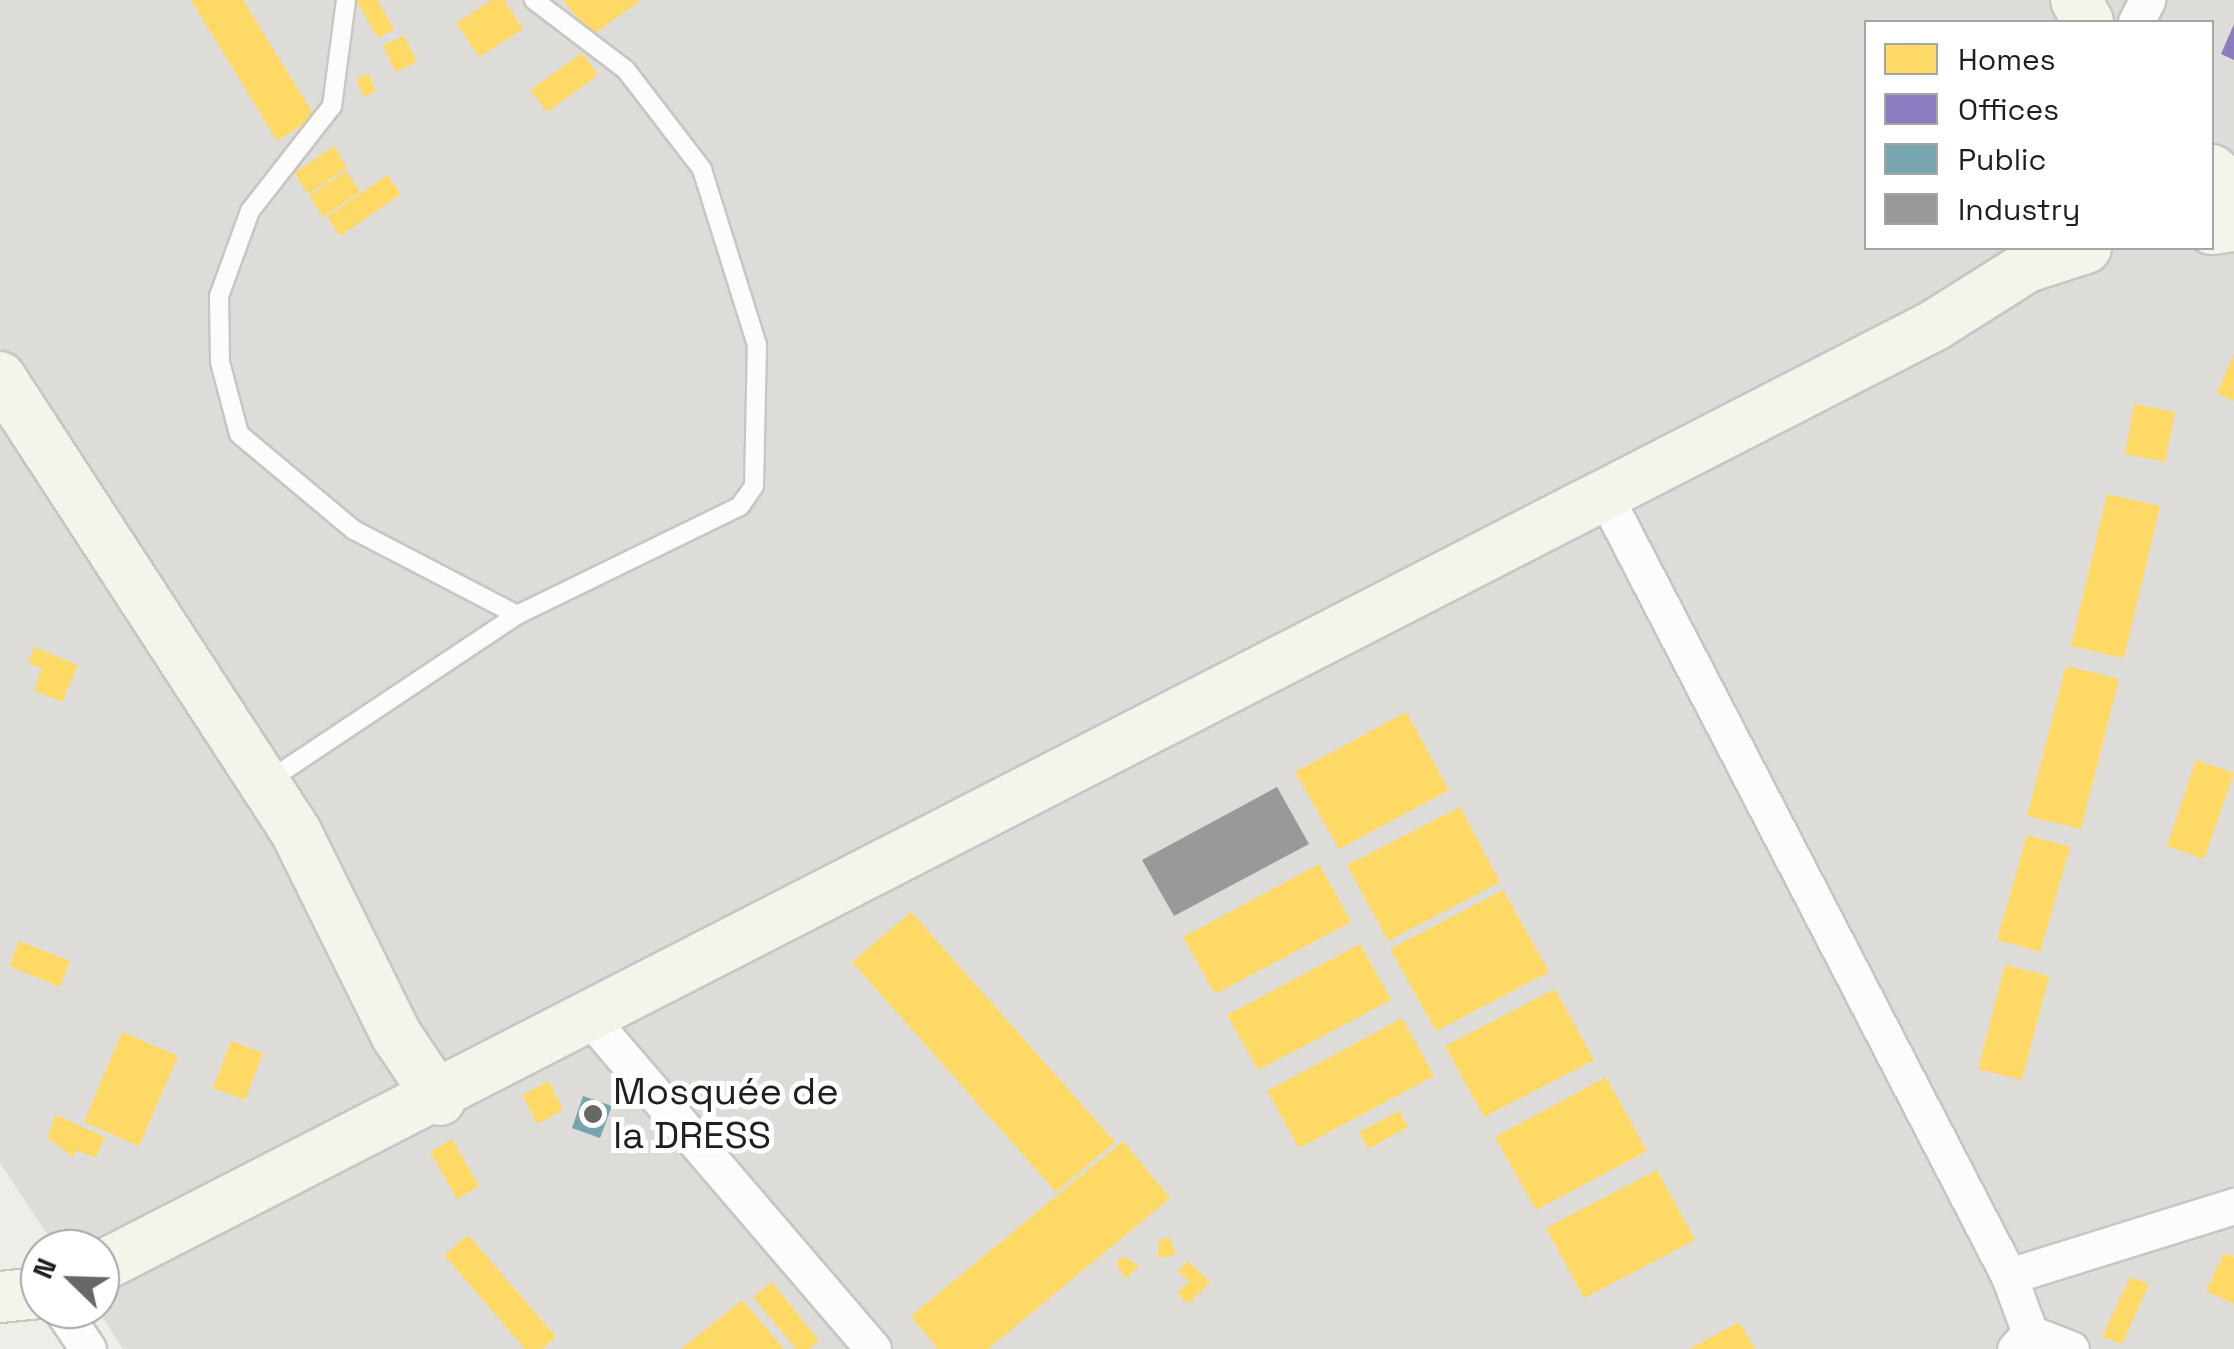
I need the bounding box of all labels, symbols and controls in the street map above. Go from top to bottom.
legend [1864,20,2214,250]
text: Homes [1958,40,2056,79]
text: Offices [1958,90,2059,129]
text: Public [1958,140,2046,179]
text: Industry [1958,190,2080,229]
place label: Mosquée de la DRESS [613,1069,839,1158]
marker: Mosquée de la DRESS [582,1103,604,1125]
north arrow [20,1229,120,1329]
text: N [24,1252,64,1284]

